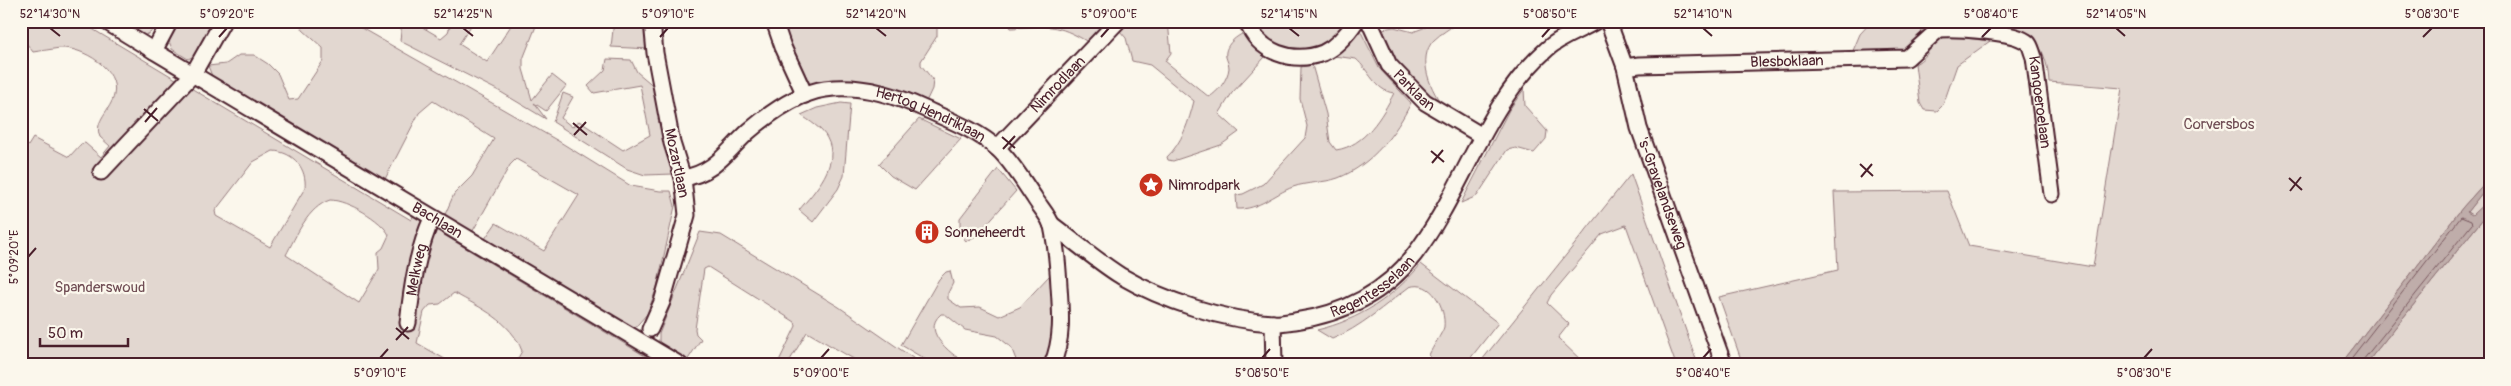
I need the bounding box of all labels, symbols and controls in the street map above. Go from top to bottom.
text: 52°14'30"N [20,7,80,22]
text: 5°09'20"E [200,7,254,22]
text: 52°14'25"N [434,7,492,22]
text: 5°09'10"E [642,7,694,22]
text: 52°14'20"N [846,7,906,22]
text: 5°09'00"E [1081,7,1137,22]
text: 52°14'15"N [1261,7,1317,22]
text: 5°08'50"E [1523,7,1577,22]
text: 52°14'10"N [1674,7,1732,22]
text: 5°08'40"E [1964,7,2018,22]
text: 52°14'05"N [2086,7,2146,22]
text: 5°08'30"E [2405,7,2459,22]
street label: Blesboklaan [1750,51,1824,72]
street label: Nimrodlaan [1026,52,1090,117]
street label: Kangoeroelaan [2024,55,2055,150]
street label: Parklaan [1389,66,1438,116]
street label: Hertog Hendriklaan [873,83,989,147]
park label: Corversbos [2184,115,2255,134]
street label: Mozartlaan [660,127,693,200]
street label: 's-Gravelandseweg [1633,135,1691,252]
place icon: Nimrodpark [1138,172,1164,198]
place label: Nimrodpark [1168,176,1241,195]
street label: Bachlaan [408,198,466,243]
building icon: Sonneheerdt [914,219,940,245]
place label: Sonneheerdt [944,223,1026,242]
text: 5°09'20"E [7,230,22,284]
street label: Melkweg [402,241,432,297]
street label: Regentesselaan [1328,252,1419,322]
park label: Spanderswoud [55,278,145,297]
scale bar [40,316,128,348]
text: 50 m [48,324,83,343]
text: 5°09'10"E [354,366,406,381]
text: 5°09'00"E [793,366,849,381]
text: 5°08'50"E [1235,366,1289,381]
text: 5°08'40"E [1676,366,1730,381]
text: 5°08'30"E [2117,366,2171,381]

